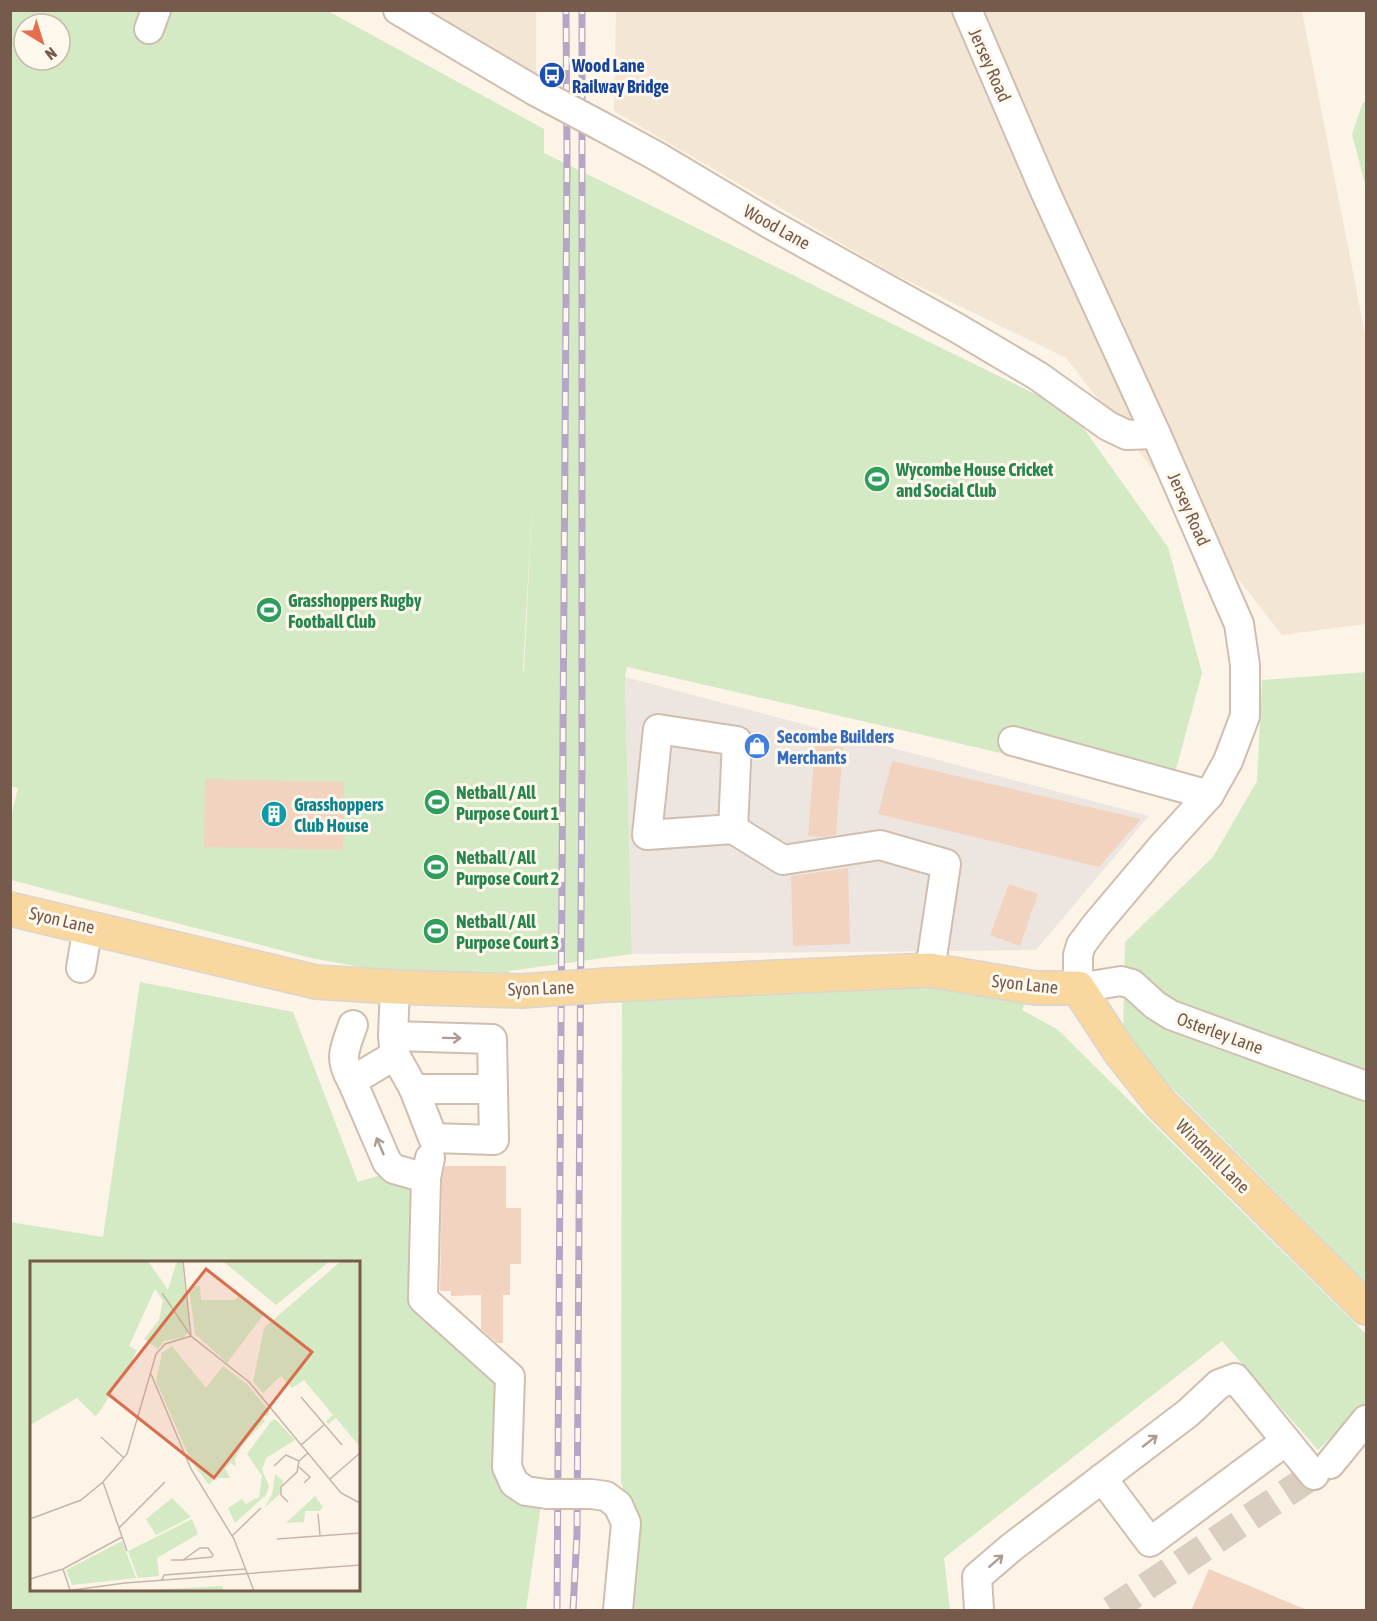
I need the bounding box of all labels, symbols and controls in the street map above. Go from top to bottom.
north arrow [12,12,72,72]
street label: Jersey Road [965,25,1015,105]
text: N [42,44,61,64]
place label: Wood Lane Railway Bridge [571,55,669,97]
bus stop icon: Wood Lane Railway Bridge [537,60,567,90]
street label: Wood Lane [740,200,814,254]
place label: Wycombe House Cricket and Social Club [895,459,1054,501]
sports icon: Wycombe House Cricket and Social Club [862,464,892,494]
street label: Jersey Road [1164,469,1214,549]
place label: Grasshoppers Rugby Football Club [288,590,422,632]
sports icon: Grasshoppers Rugby Football Club [254,595,284,625]
place label: Secombe Builders Merchants [777,726,895,768]
shop icon: Secombe Builders Merchants [742,731,772,761]
place label: Netball / All Purpose Court 1 [456,782,559,824]
sports icon: Netball / All Purpose Court 1 [422,787,452,817]
place label: Grasshoppers Club House [294,794,384,836]
building icon: Grasshoppers Club House [259,799,289,829]
place label: Netball / All Purpose Court 2 [456,847,559,889]
sports icon: Netball / All Purpose Court 2 [421,852,451,882]
street label: Syon Lane [27,902,97,938]
place label: Netball / All Purpose Court 3 [456,911,559,953]
sports icon: Netball / All Purpose Court 3 [421,916,451,946]
street label: Syon Lane [991,970,1059,998]
street label: Syon Lane [507,976,575,1000]
street label: Osterley Lane [1174,1008,1266,1058]
one-way arrow [441,1032,461,1043]
street label: Windmill Lane [1172,1115,1254,1197]
one-way arrow [374,1138,385,1156]
inset map [30,1261,360,1591]
one-way arrow [1142,1435,1158,1448]
one-way arrow [989,1554,1004,1568]

